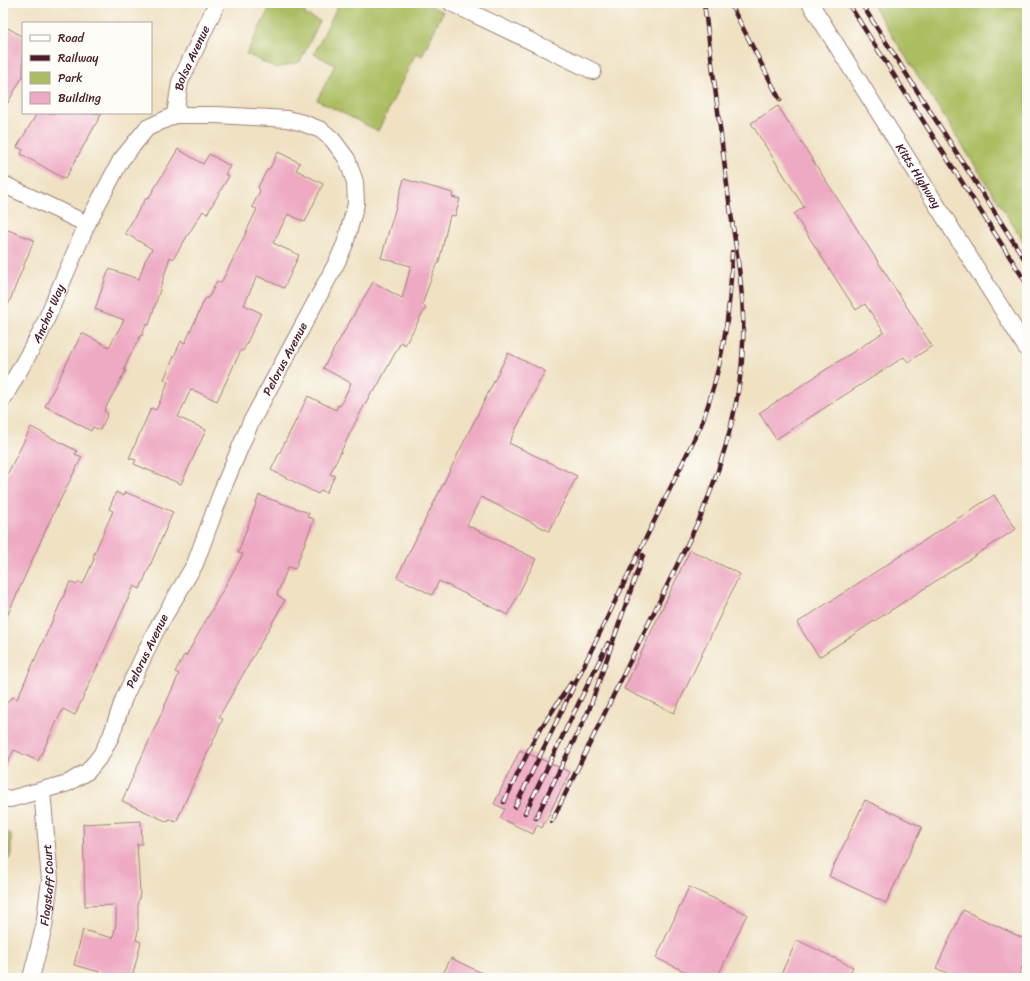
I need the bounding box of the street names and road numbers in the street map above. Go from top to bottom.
street label: Bolsa Avenue [168,21,216,92]
street label: Kitts Highway [889,139,948,214]
street label: Anchor Way [26,280,71,348]
street label: Pelorus Avenue [256,318,314,400]
street label: Pelorus Avenue [119,610,175,692]
street label: Flagstaff Court [33,843,62,927]

